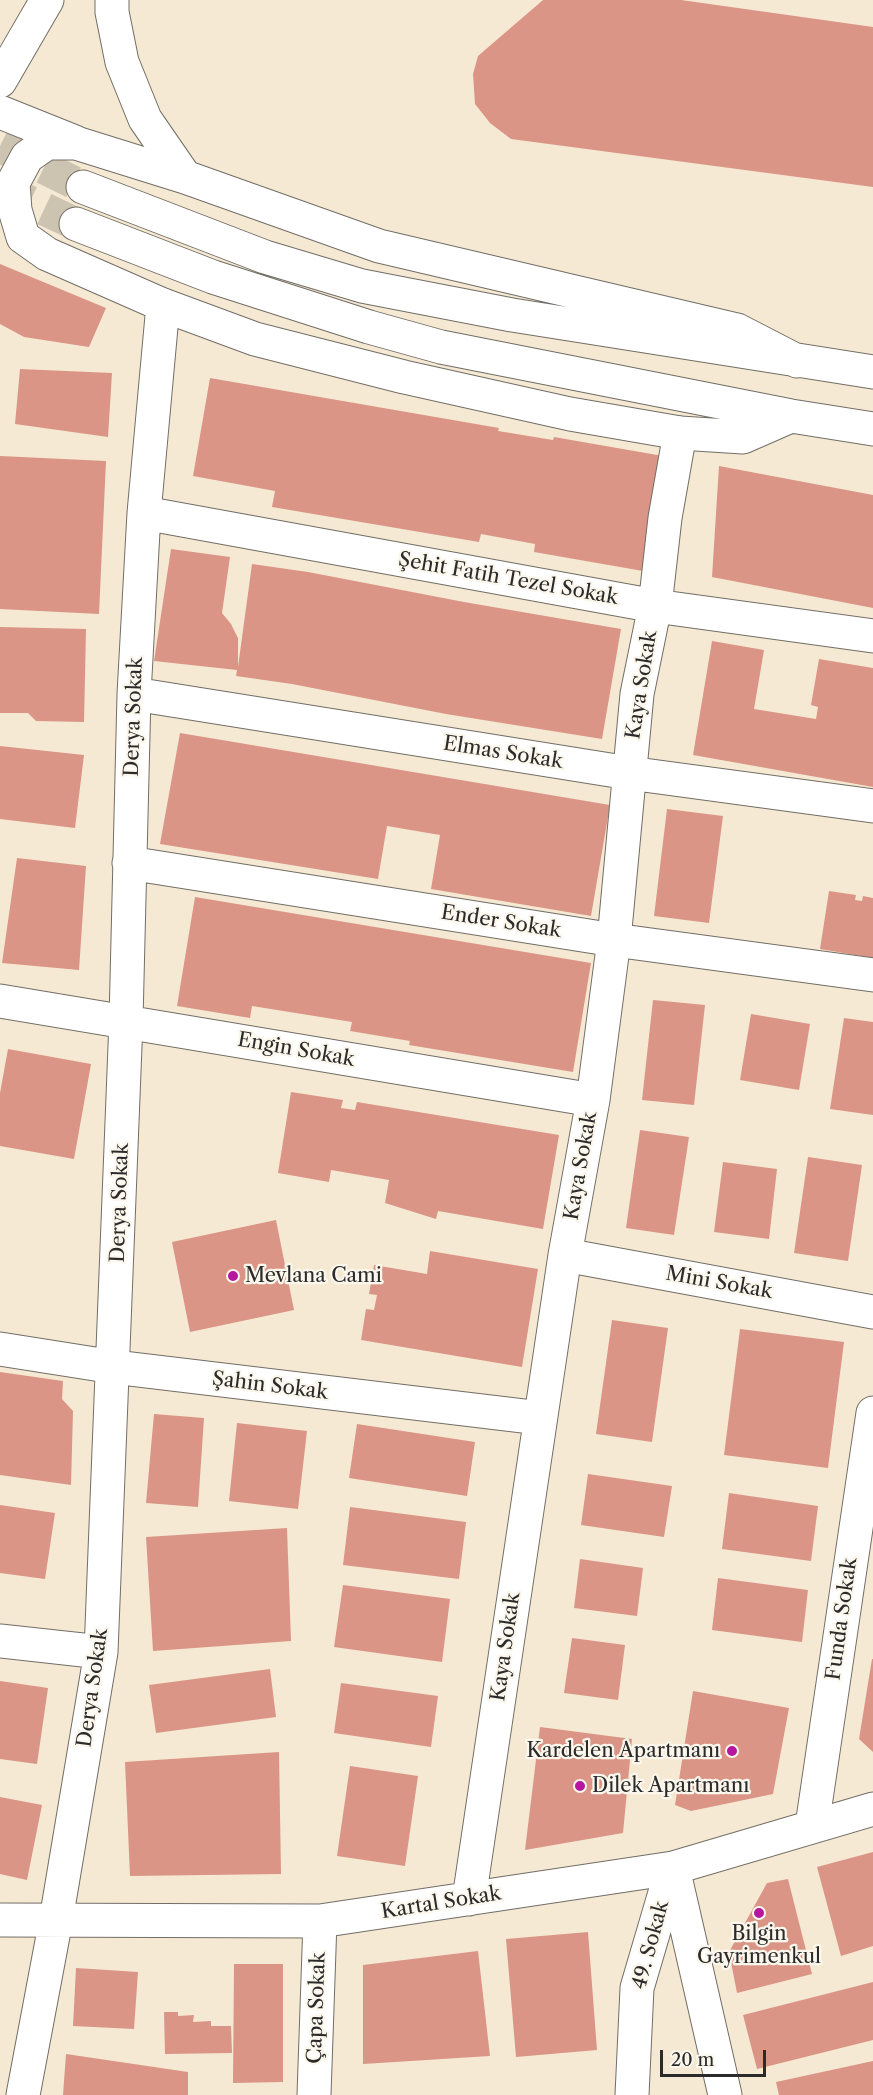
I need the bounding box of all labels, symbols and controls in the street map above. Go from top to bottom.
street label: Şehit Fatih Tezel Sokak [396,548,620,610]
street label: Kaya Sokak [622,629,662,741]
street label: Derya Sokak [120,657,148,777]
street label: Elmas Sokak [442,732,564,774]
street label: Ender Sokak [439,901,563,943]
street label: Engin Sokak [236,1028,356,1072]
street label: Kaya Sokak [560,1110,602,1222]
street label: Derya Sokak [106,1143,134,1263]
street label: Mini Sokak [664,1262,774,1304]
place label: Mevlana Cami [245,1264,382,1288]
marker: Mevlana Cami [226,1269,240,1283]
street label: Şahin Sokak [211,1367,329,1405]
street label: Funda Sokak [822,1556,862,1682]
street label: Kaya Sokak [486,1591,526,1703]
street label: Derya Sokak [73,1627,113,1749]
place label: Kardelen Apartmanı [526,1739,720,1763]
marker: Kardelen Apartmanı [725,1744,739,1758]
place label: Dilek Apartmanı [592,1774,749,1798]
marker: Dilek Apartmanı [573,1779,587,1793]
street label: Kartal Sokak [379,1882,503,1924]
street label: 49. Sokak [628,1898,674,1992]
marker: Bilgin Gayrimenkul [752,1906,766,1920]
place label: Bilgin Gayrimenkul [697,1922,821,1969]
street label: Çapa Sokak [303,1952,331,2064]
scale bar [663,2038,770,2076]
text: 20 m [671,2049,714,2071]

